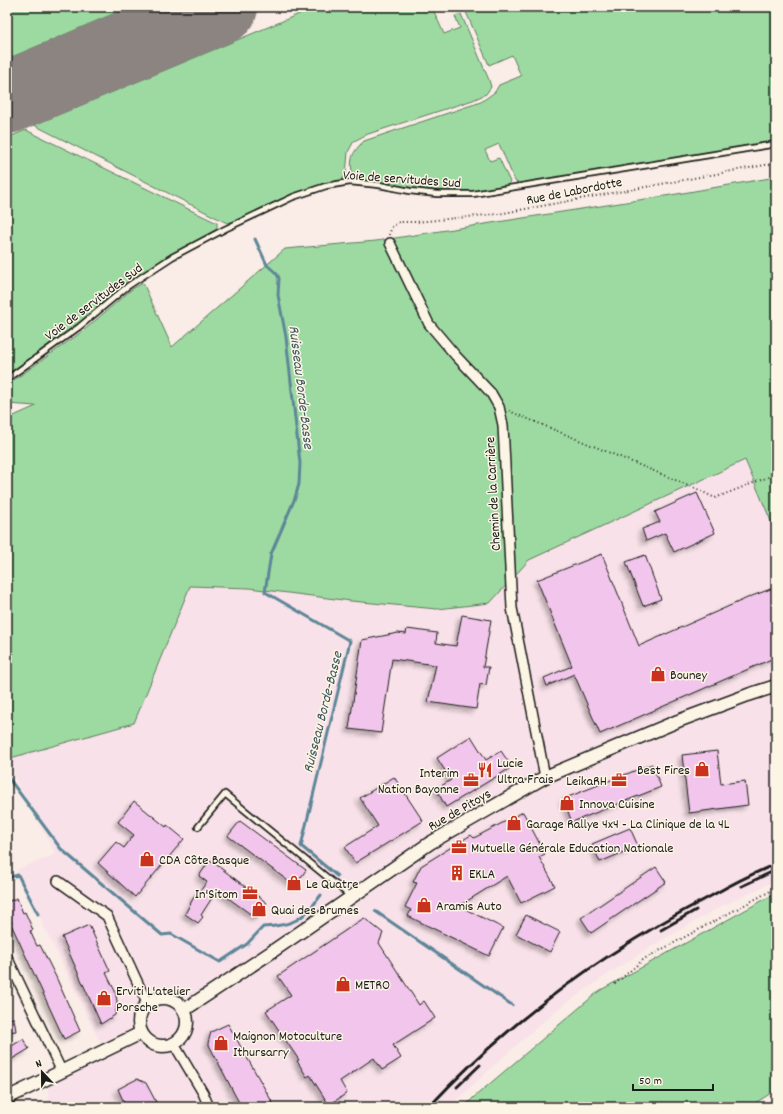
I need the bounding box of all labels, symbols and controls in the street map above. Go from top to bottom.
street label: Voie de servitudes Sud [342,166,462,194]
street label: Rue de Labordotte [525,173,624,211]
street label: Voie de servitudes Sud [41,259,147,346]
water label: Ruisseau Borde-Basse [282,324,319,452]
street label: Chemin de la Carrière [481,436,507,551]
water label: Ruisseau Borde-Basse [298,648,350,775]
shop icon: Bouney [649,665,667,683]
place label: Bouney [670,666,708,686]
place label: Lucie Ultra Frais [497,754,554,790]
shop icon: Best Fires [693,760,711,778]
restaurant icon: Lucie Ultra Frais [476,761,494,779]
place label: Best Fires [637,761,690,781]
place label: Interim Nation Bayonne [378,764,459,800]
office icon: Interim Nation Bayonne [462,771,480,789]
office icon: LeikaRH [610,771,628,789]
place label: LeikaRH [566,772,607,792]
street label: Rue de Pitoys [425,785,495,837]
shop icon: Innova Cuisine [558,794,576,812]
place label: Innova Cuisine [579,795,655,815]
shop icon: Garage Rallye 4x4 - La Clinique de la 4L [505,814,523,832]
place label: Garage Rallye 4x4 - La Clinique de la 4L [526,815,730,835]
office icon: Mutuelle Générale Education Nationale [450,838,468,856]
place label: Mutuelle Générale Education Nationale [471,839,673,859]
shop icon: CDA Côte Basque [138,850,156,868]
place label: CDA Côte Basque [159,851,249,871]
building icon: EKLA [448,864,466,882]
place label: EKLA [469,865,496,885]
shop icon: Le Quatre [285,874,303,892]
place label: Le Quatre [306,875,358,895]
office icon: In'Sitom [241,884,259,902]
place label: In'Sitom [195,885,238,905]
shop icon: Aramis Auto [415,896,433,914]
place label: Aramis Auto [436,897,502,917]
shop icon: Quai des Brumes [250,900,268,918]
place label: Quai des Brumes [271,901,359,921]
shop icon: METRO [334,975,352,993]
place label: METRO [355,976,390,996]
place label: Erviti L'atelier Porsche [116,982,191,1018]
shop icon: Erviti L'atelier Porsche [95,989,113,1007]
place label: Maignon Motoculture Ithursarry [233,1027,342,1063]
shop icon: Maignon Motoculture Ithursarry [212,1034,230,1052]
north arrow [22,1052,62,1092]
text: N [33,1056,45,1073]
scale bar [633,1066,713,1092]
text: 50 m [639,1073,662,1090]

